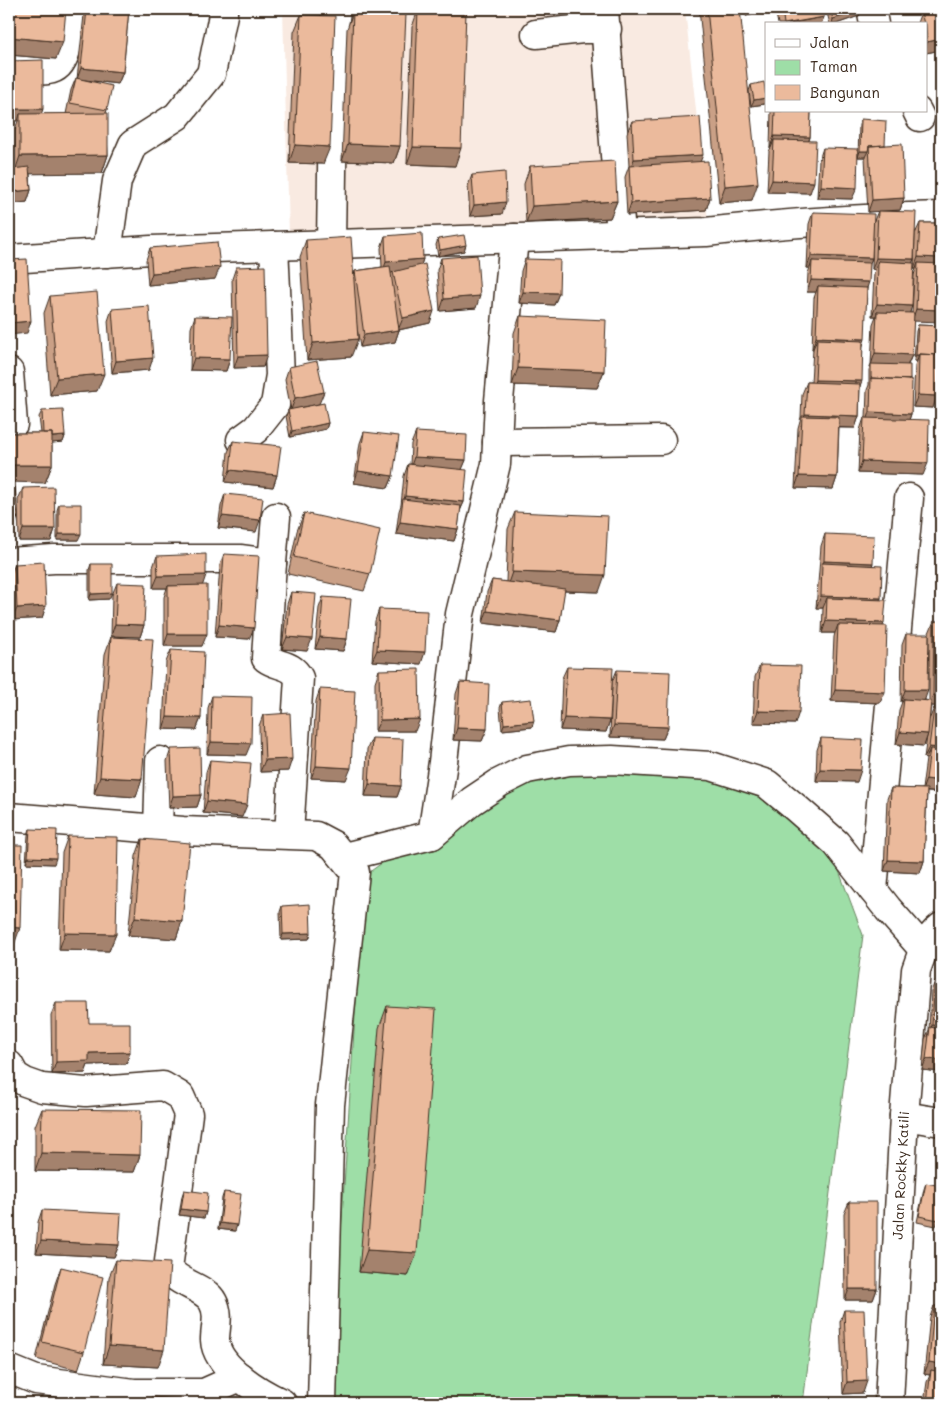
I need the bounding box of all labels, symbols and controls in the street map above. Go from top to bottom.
legend [765,22,928,112]
text: Jalan [810,32,849,52]
text: Taman [810,56,857,76]
text: Bangunan [810,82,880,102]
street label: Jalan Rockky Katili [888,1110,913,1240]

